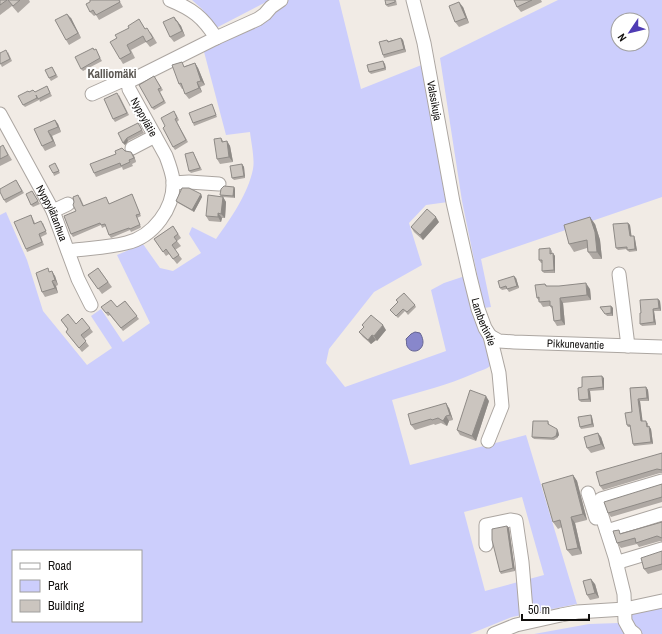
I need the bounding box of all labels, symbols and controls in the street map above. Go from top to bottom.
north arrow [610,12,650,52]
text: N [614,31,629,44]
district label: Kalliomäki [87,66,137,82]
street label: Valssikuja [424,79,445,122]
street label: Nyppylätie [128,95,160,139]
street label: Nyppylätanhua [33,182,70,243]
street label: Lambertintie [468,296,499,347]
street label: Pikkunevantie [547,336,605,352]
legend [12,550,142,622]
text: Road [48,558,72,574]
text: Park [48,578,68,594]
scale bar [522,596,589,622]
text: Building [48,598,85,614]
text: 50 m [528,602,550,618]

